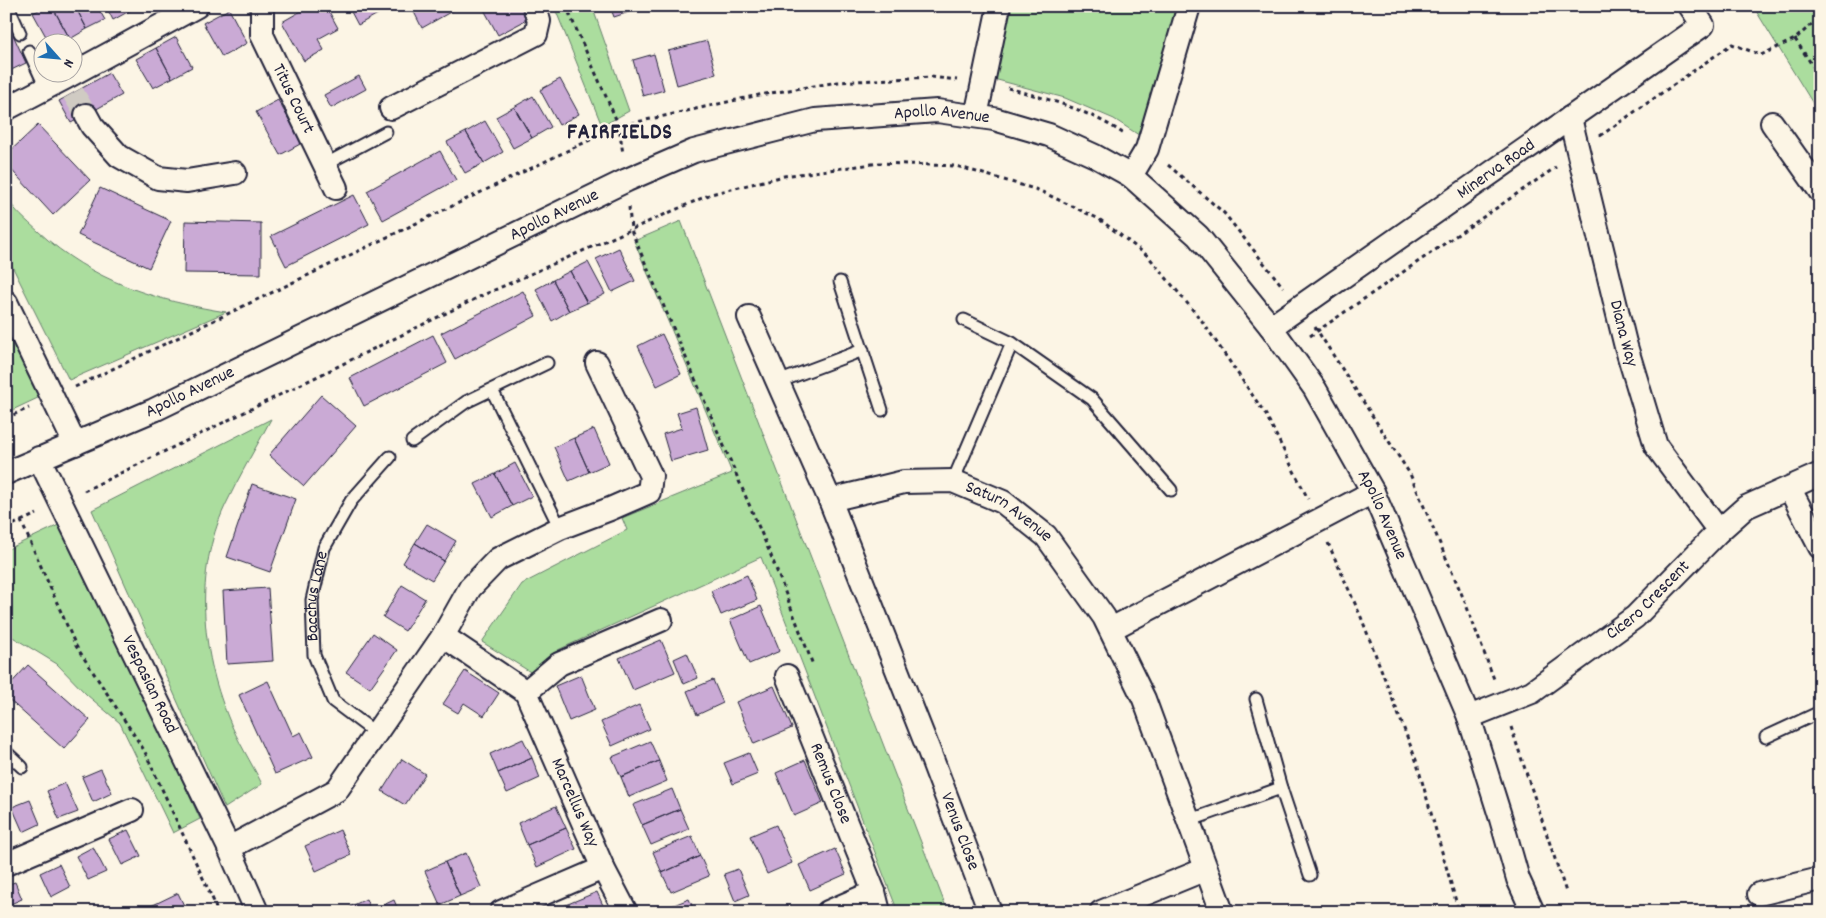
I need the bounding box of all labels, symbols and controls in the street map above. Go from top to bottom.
north arrow [32,32,82,82]
text: N [57,55,78,71]
street label: Titus Court [265,60,321,138]
street label: Apollo Avenue [893,99,991,131]
district label: FAIRFIELDS [567,118,673,149]
street label: Minerva Road [1452,133,1541,206]
street label: Apollo Avenue [506,183,603,248]
street label: Diana Way [1602,298,1644,371]
street label: Apollo Avenue [142,360,239,425]
street label: Apollo Avenue [1351,465,1413,564]
street label: Saturn Avenue [961,475,1059,547]
street label: Bacchus Lane [299,549,335,642]
street label: Cicero Crescent [1601,555,1696,646]
street label: Vespasian Road [115,631,184,738]
street label: Remus Close [803,739,858,828]
street label: Marcellus Way [544,754,605,852]
street label: Venus Close [933,789,986,874]

